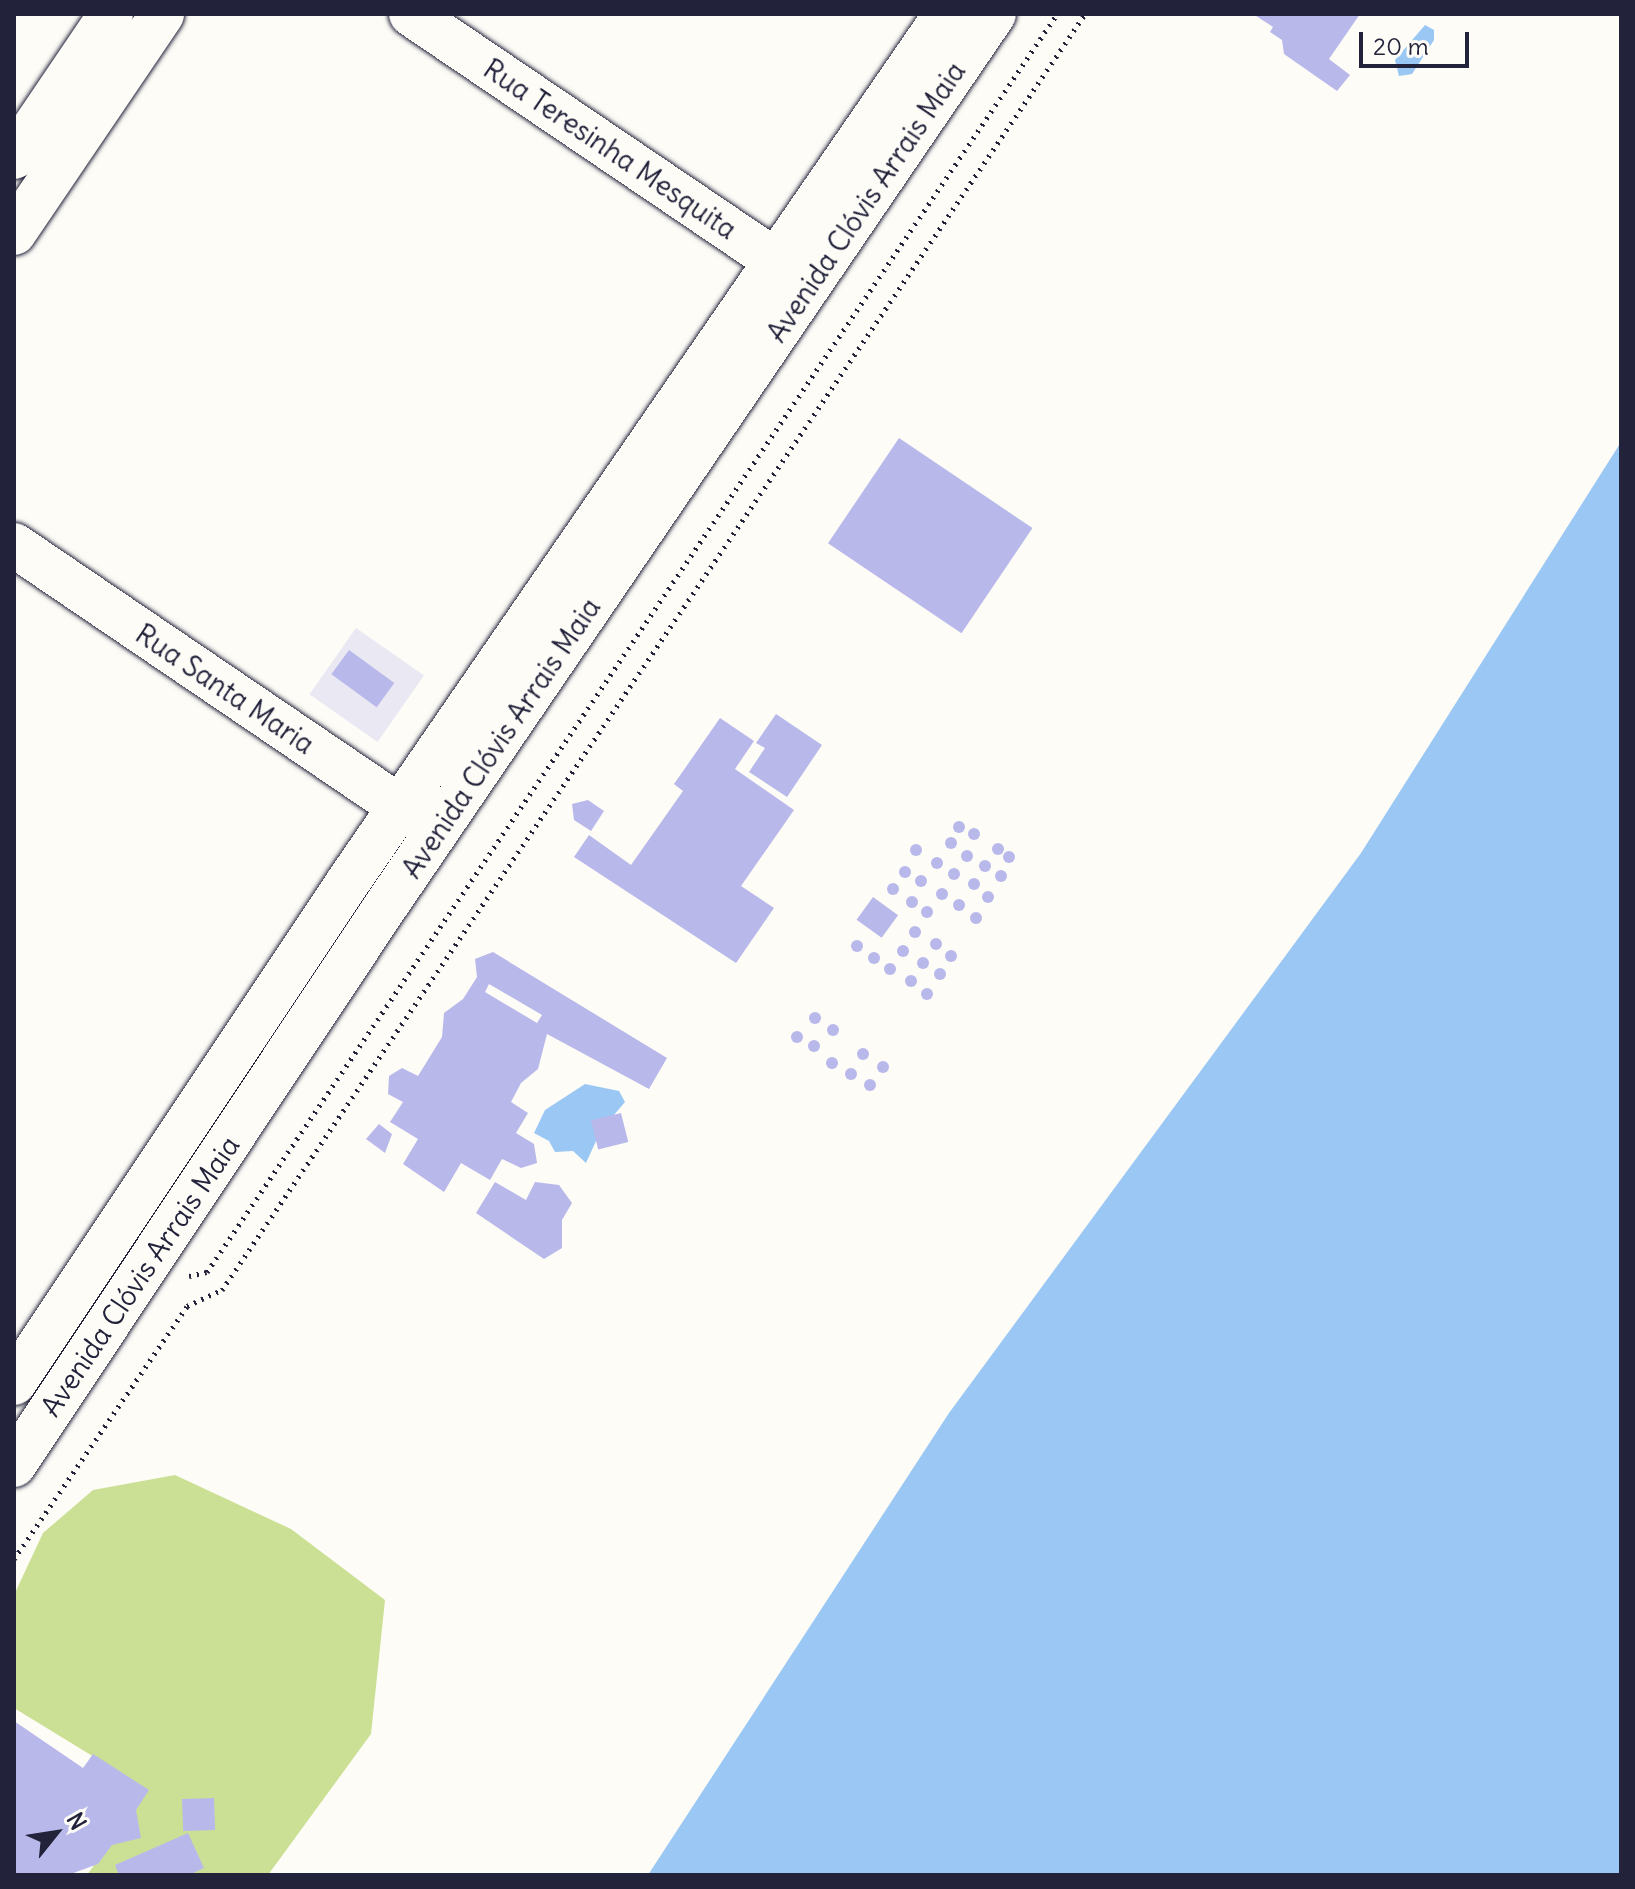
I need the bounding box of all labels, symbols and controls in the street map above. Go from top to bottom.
scale bar [1363,16,1473,66]
text: 20 m [1373,31,1429,61]
street label: Rua Teresinha Mesquita [477,52,743,246]
street label: Avenida Clóvis Arrais Maia [760,56,972,348]
street label: Avenida Clóvis Arrais Maia [395,592,607,884]
street label: Rua Santa Maria [129,617,321,761]
street label: Avenida Clóvis Arrais Maia [34,1130,246,1422]
north arrow [16,1793,96,1873]
text: N [61,1807,93,1835]

